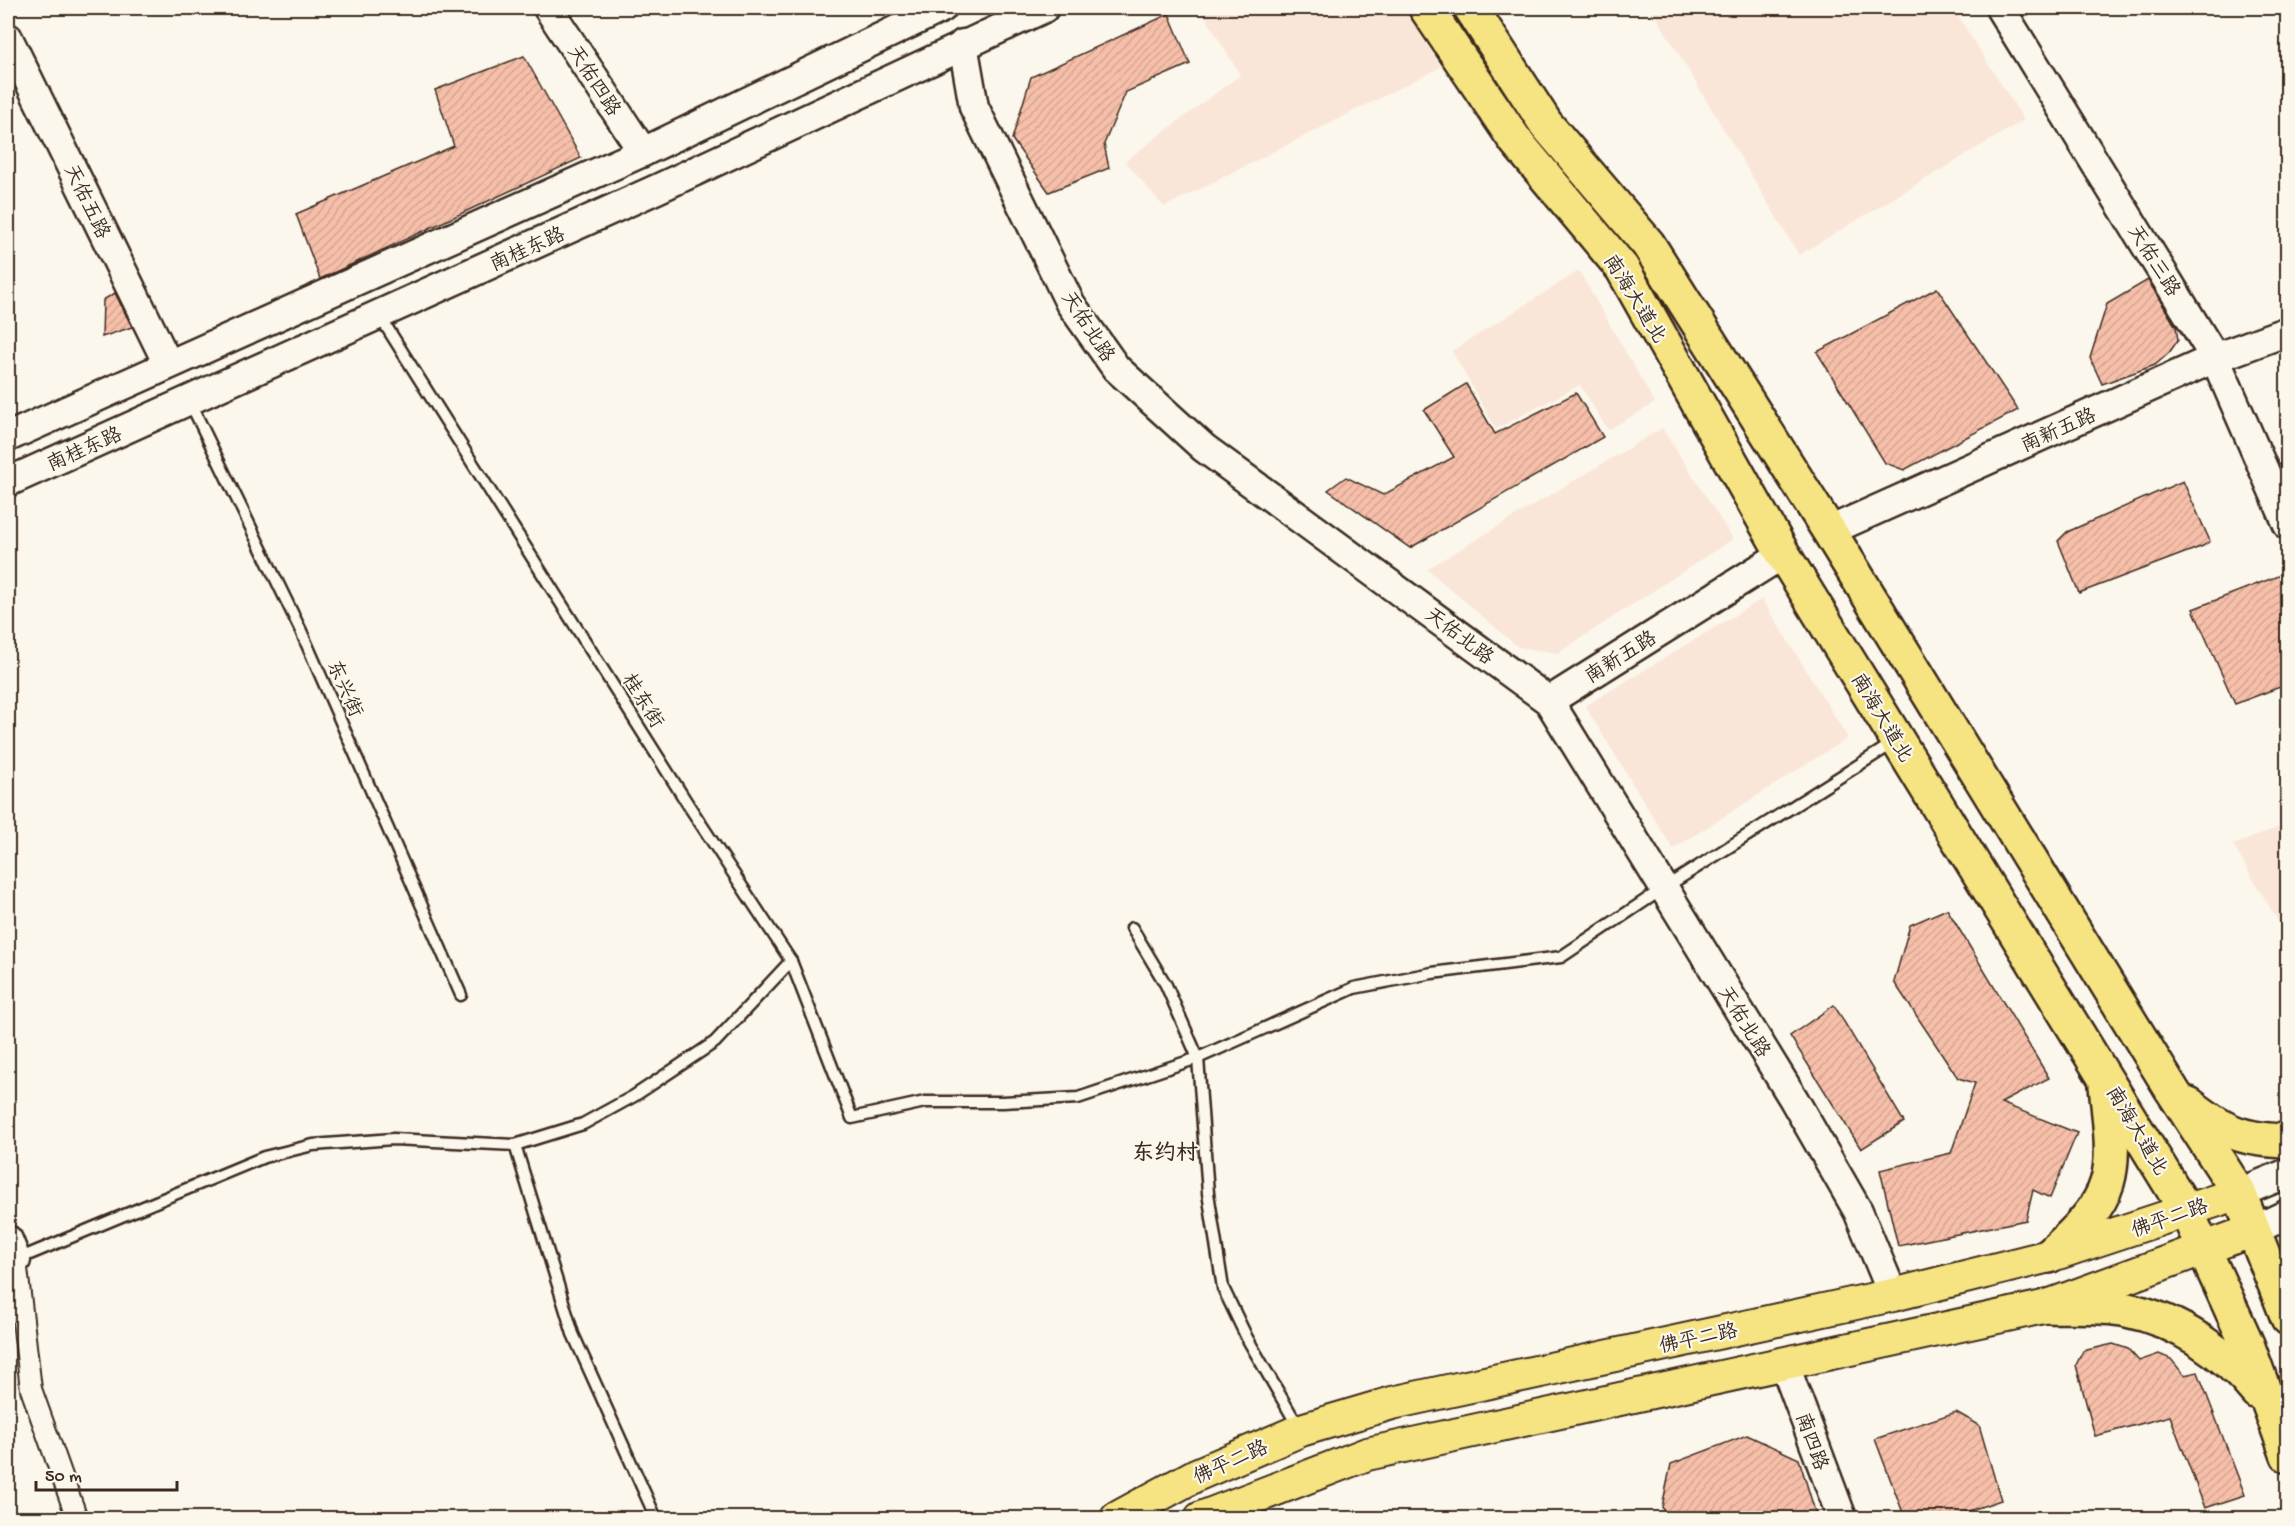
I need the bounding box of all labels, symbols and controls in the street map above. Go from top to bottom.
street label: 天佑四路 [561,41,626,123]
street label: 天佑五路 [57,161,115,244]
street label: 天佑三路 [2121,221,2185,303]
street label: 南桂东路 [486,222,571,278]
street label: 南海大道北 [1597,250,1671,348]
street label: 天佑北路 [1055,287,1120,369]
street label: 南新五路 [2017,403,2102,459]
street label: 南桂东路 [43,422,128,478]
street label: 天佑北路 [1419,603,1499,672]
street label: 南新五路 [1581,626,1663,690]
street label: 东兴街 [320,657,367,722]
street label: 桂东街 [615,669,668,733]
street label: 南海大道北 [1844,669,1917,768]
street label: 天佑北路 [1711,982,1775,1064]
street label: 南海大道北 [2099,1082,2172,1181]
district label: 东约村 [1132,1141,1198,1168]
street label: 佛平二路 [2128,1194,2213,1244]
street label: 佛平二路 [1657,1319,1741,1360]
street label: 南四路 [1789,1409,1833,1475]
street label: 佛平二路 [1189,1435,1274,1491]
scale bar [36,1454,177,1492]
text: 50 m [45,1467,82,1488]

